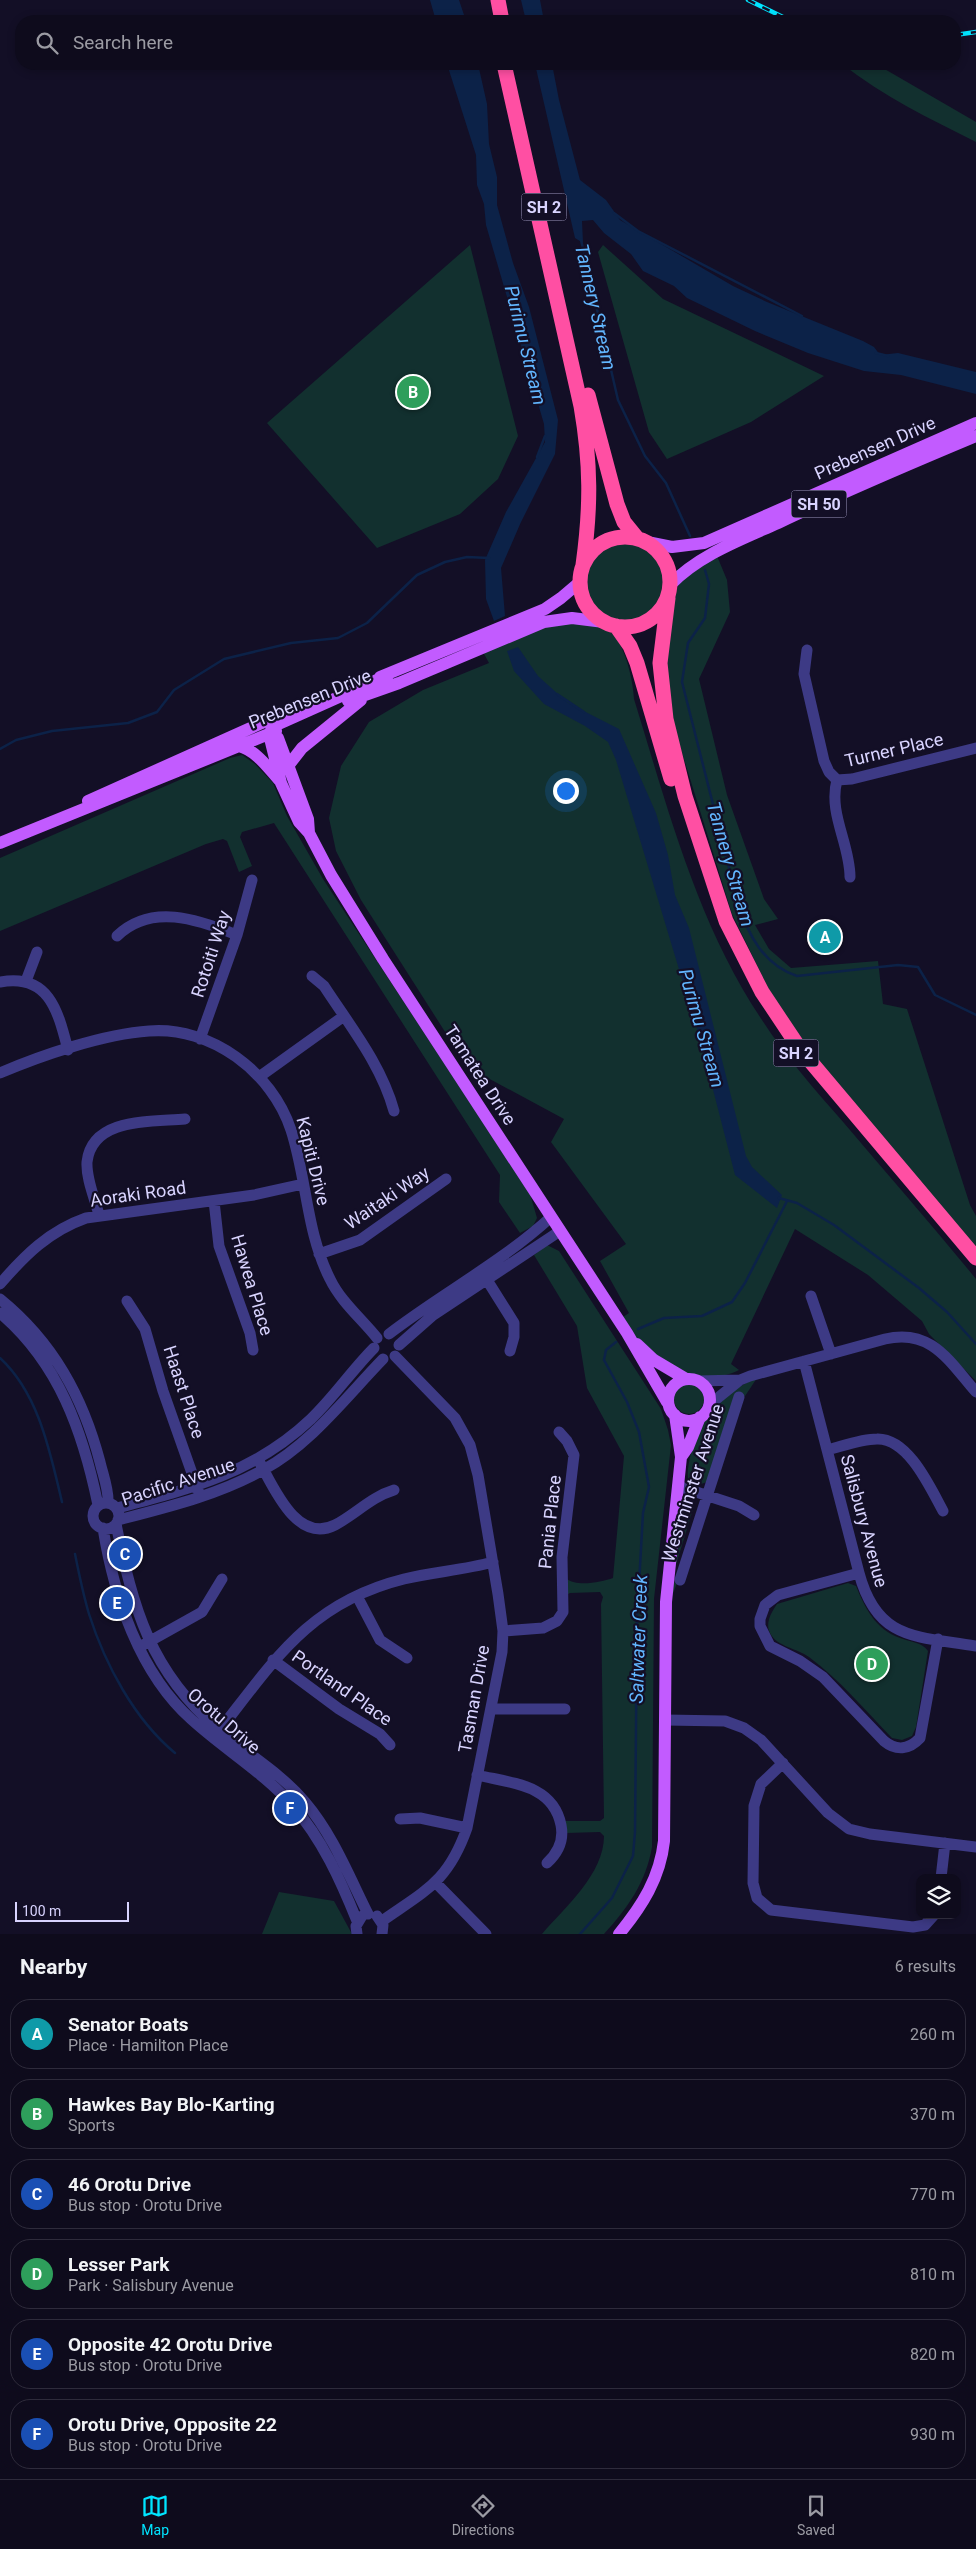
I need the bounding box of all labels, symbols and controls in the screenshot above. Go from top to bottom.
search box [15,15,961,70]
icon: search [33,29,61,57]
text: Search here [73,31,173,54]
road number: SH 2 [522,193,566,220]
water label: Tannery Stream [570,242,621,373]
water label: Purimu Stream [500,283,551,407]
pin: B [397,373,429,411]
street label: Prebensen Drive [811,411,938,484]
road number: SH 50 [792,490,846,518]
street label: Prebensen Drive [246,664,374,733]
street label: Turner Place [843,728,945,771]
your location [553,778,579,804]
water label: Tannery Stream [702,799,759,929]
street label: Rotoiti Way [187,907,235,1000]
pin: A [809,918,841,956]
water label: Purimu Stream [674,966,729,1090]
street label: Tamatea Drive [440,1021,521,1129]
road number: SH 2 [774,1040,818,1066]
street label: Kapiti Drive [292,1114,335,1207]
street label: Waitaki Way [340,1161,433,1234]
street label: Aoraki Road [89,1176,187,1211]
street label: Hawea Place [227,1232,278,1338]
street label: Haast Place [160,1343,209,1441]
street label: Westminster Avenue [657,1401,728,1564]
street label: Salisbury Avenue [837,1452,892,1590]
street label: Pacific Avenue [119,1453,237,1510]
street label: Pania Place [534,1474,565,1570]
pin: C [109,1535,141,1573]
water label: Saltwater Creek [625,1573,652,1704]
pin: E [101,1584,133,1622]
street label: Tasman Drive [454,1643,493,1755]
street label: Portland Place [288,1645,396,1730]
pin: D [856,1645,888,1683]
street label: Orotu Drive [184,1683,265,1758]
pin: F [274,1789,306,1827]
map controls [916,1874,961,1919]
button: layers [916,1874,961,1919]
scale bar [15,1899,129,1922]
text: 100 m [22,1903,61,1919]
text: Nearby [20,1955,87,1979]
text: 6 results [895,1957,956,1976]
text: Senator Boats [68,2013,189,2036]
text: A [32,2025,42,2044]
text: 260 m [910,2025,955,2044]
text: Place · Hamilton Place [68,2036,228,2055]
text: Hawkes Bay Blo-Karting [68,2093,275,2116]
text: B [32,2105,42,2124]
text: 370 m [910,2105,955,2124]
text: Sports [68,2116,115,2135]
text: 46 Orotu Drive [68,2173,191,2196]
text: C [32,2185,42,2204]
text: 770 m [910,2185,955,2204]
text: Bus stop · Orotu Drive [68,2196,222,2215]
text: Lesser Park [68,2253,169,2276]
text: D [32,2265,42,2284]
text: 810 m [910,2265,955,2284]
text: Park · Salisbury Avenue [68,2276,234,2295]
text: Opposite 42 Orotu Drive [68,2333,272,2356]
text: E [33,2345,42,2364]
text: 820 m [910,2345,955,2364]
text: Bus stop · Orotu Drive [68,2356,222,2375]
text: Orotu Drive, Opposite 22 [68,2413,277,2436]
text: F [33,2425,41,2444]
text: 930 m [910,2425,955,2444]
text: Bus stop · Orotu Drive [68,2436,222,2455]
tab: Map [141,2492,169,2538]
tab: Directions [452,2492,515,2538]
tab: Saved [797,2492,835,2538]

